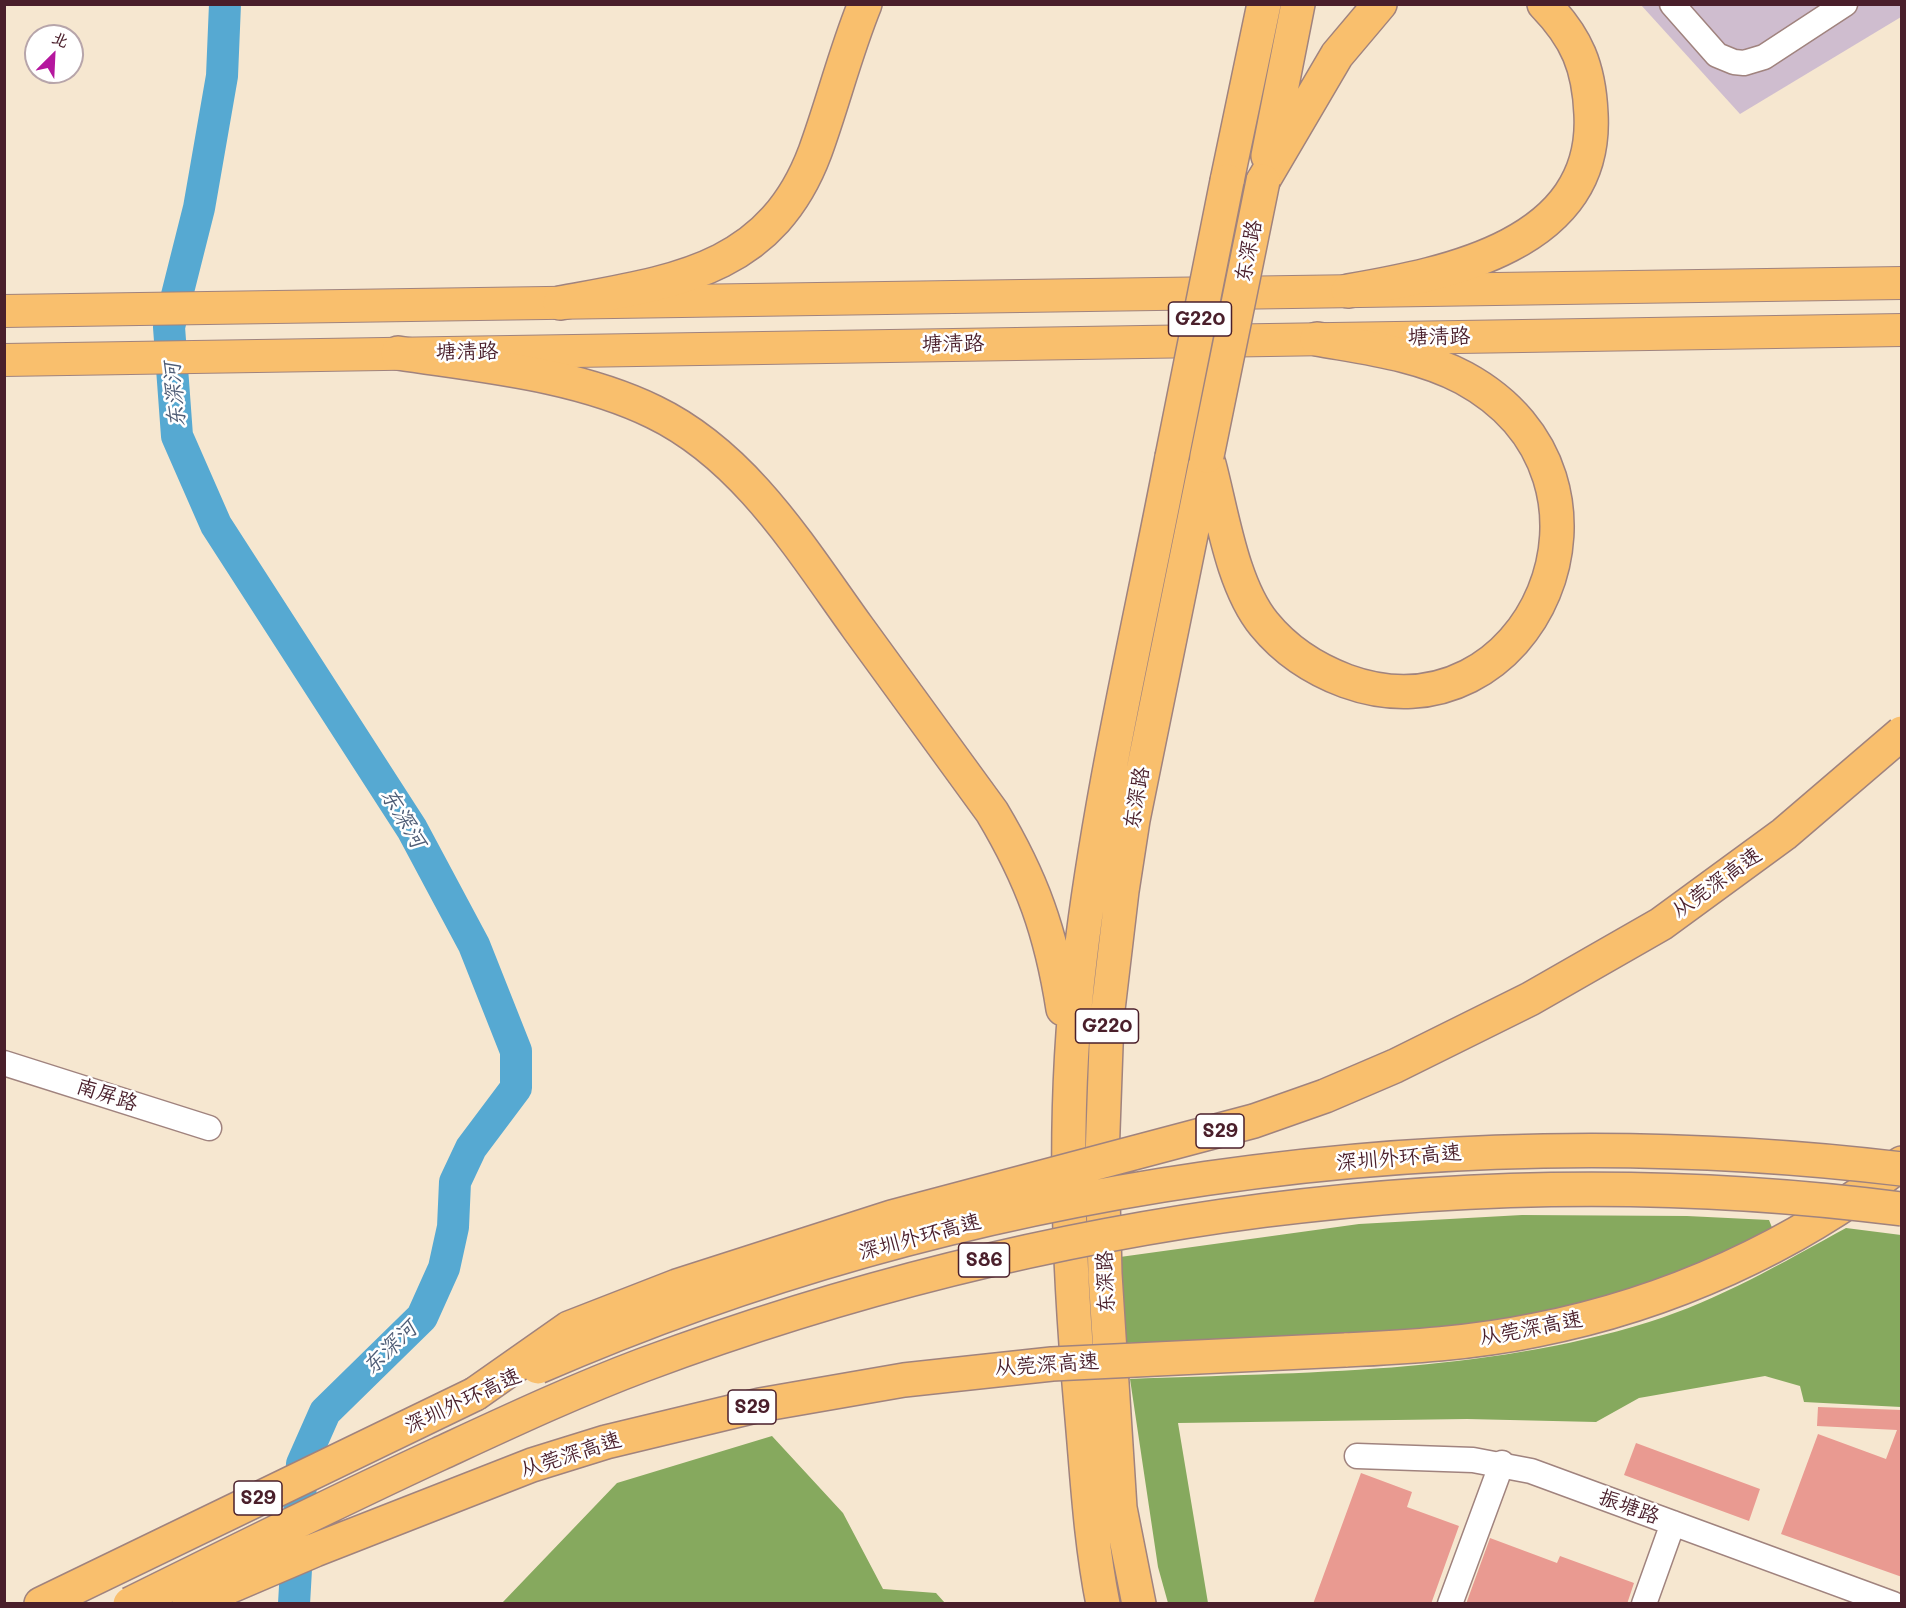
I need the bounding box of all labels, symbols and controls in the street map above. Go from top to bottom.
north arrow [24,24,84,84]
text: 北 [49,26,72,52]
street label: 东深路 [1231,218,1267,284]
road number: G220 [1168,302,1232,336]
street label: 塘清路 [1407,324,1471,350]
street label: 塘清路 [921,331,985,357]
street label: 塘清路 [435,339,499,365]
water label: 东深河 [159,361,191,429]
street label: 东深路 [1119,765,1155,831]
water label: 东深河 [375,783,431,853]
street label: 从莞深高速 [1667,842,1767,924]
road number: G220 [1076,1009,1138,1043]
street label: 南屏路 [73,1073,141,1117]
road number: S29 [1196,1114,1244,1148]
street label: 深圳外环高速 [1335,1140,1463,1176]
street label: 深圳外环高速 [856,1209,984,1265]
road number: S86 [958,1243,1010,1277]
street label: 东深路 [1092,1250,1120,1314]
street label: 从莞深高速 [1477,1307,1585,1351]
water label: 东深河 [357,1316,423,1380]
street label: 从莞深高速 [994,1349,1100,1381]
street label: 深圳外环高速 [401,1363,525,1439]
road number: S29 [728,1390,776,1424]
street label: 从莞深高速 [517,1427,625,1483]
road number: S29 [234,1481,282,1515]
street label: 振塘路 [1595,1484,1663,1530]

